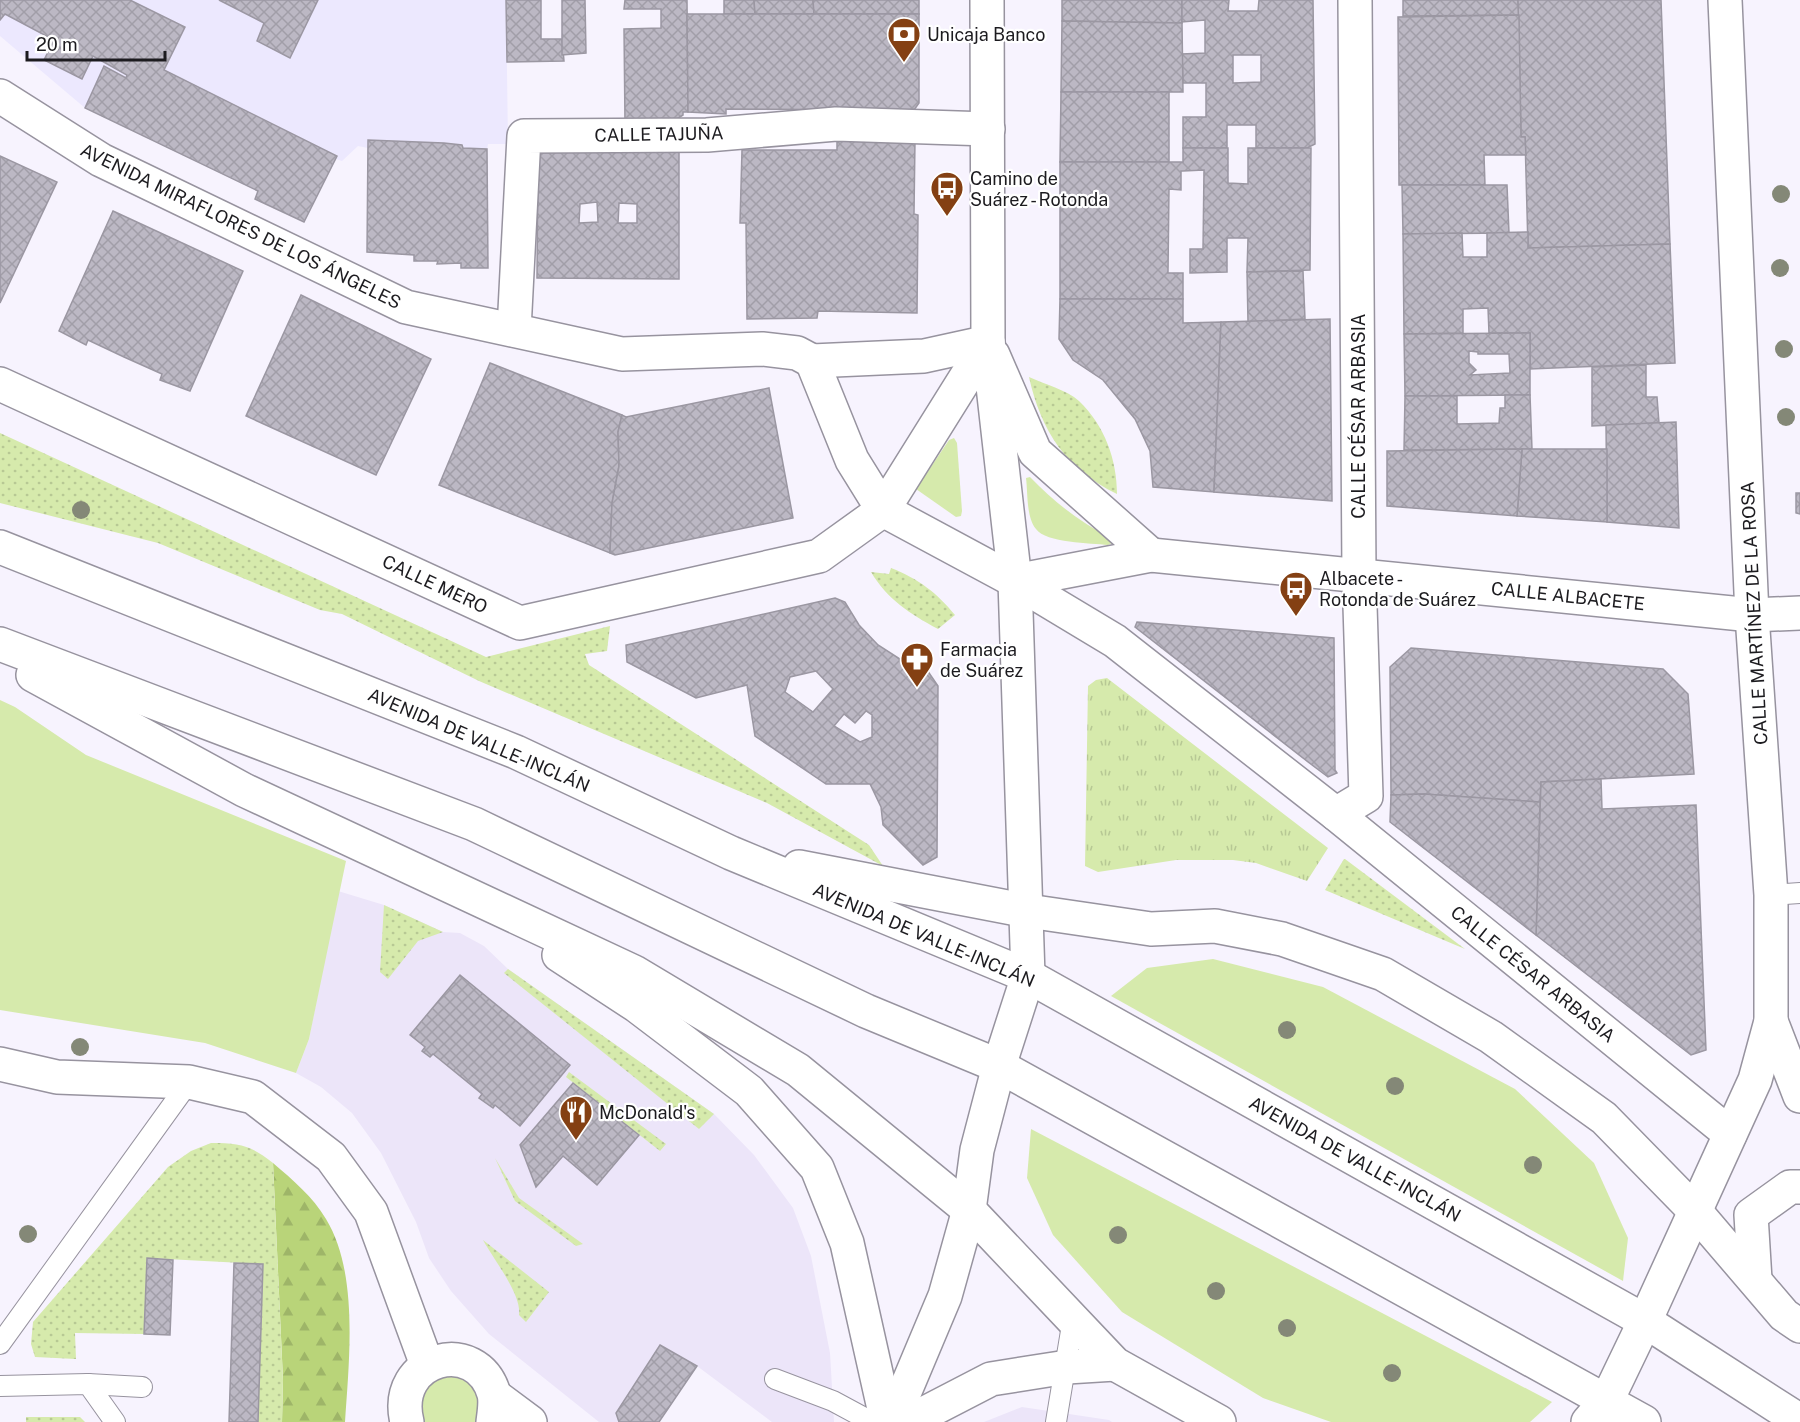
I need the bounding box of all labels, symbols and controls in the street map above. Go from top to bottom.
bank icon: Unicaja Banco [886,16,922,63]
scale bar [27,24,165,62]
place label: Unicaja Banco [927,24,1045,45]
text: 20 m [36,34,78,55]
street label: CALLE TAJUÑA [594,121,724,146]
street label: AVENIDA MIRAFLORES DE LOS ÁNGELES [77,138,405,313]
place label: Camino de Suárez - Rotonda [970,168,1108,210]
bus stop icon: Camino de Suárez - Rotonda [929,170,965,217]
street label: CALLE CÉSAR ARBASIA [1347,313,1369,519]
street label: CALLE MARTÍNEZ DE LA ROSA [1736,480,1771,745]
street label: CALLE MERO [379,550,491,618]
place label: Albacete - Rotonda de Suárez [1319,568,1476,610]
bus stop icon: Albacete - Rotonda de Suárez [1278,570,1314,617]
street label: CALLE ALBACETE [1490,577,1646,615]
place label: Farmacia de Suárez [940,639,1023,681]
pharmacy icon: Farmacia de Suárez [899,641,935,688]
street label: AVENIDA DE VALLE-INCLÁN [365,683,593,796]
street label: AVENIDA DE VALLE-INCLÁN [810,878,1038,991]
street label: CALLE CÉSAR ARBASIA [1447,900,1620,1047]
street label: AVENIDA DE VALLE-INCLÁN [1245,1091,1465,1226]
restaurant icon: McDonald's [558,1094,594,1141]
place label: McDonald's [599,1102,695,1123]

